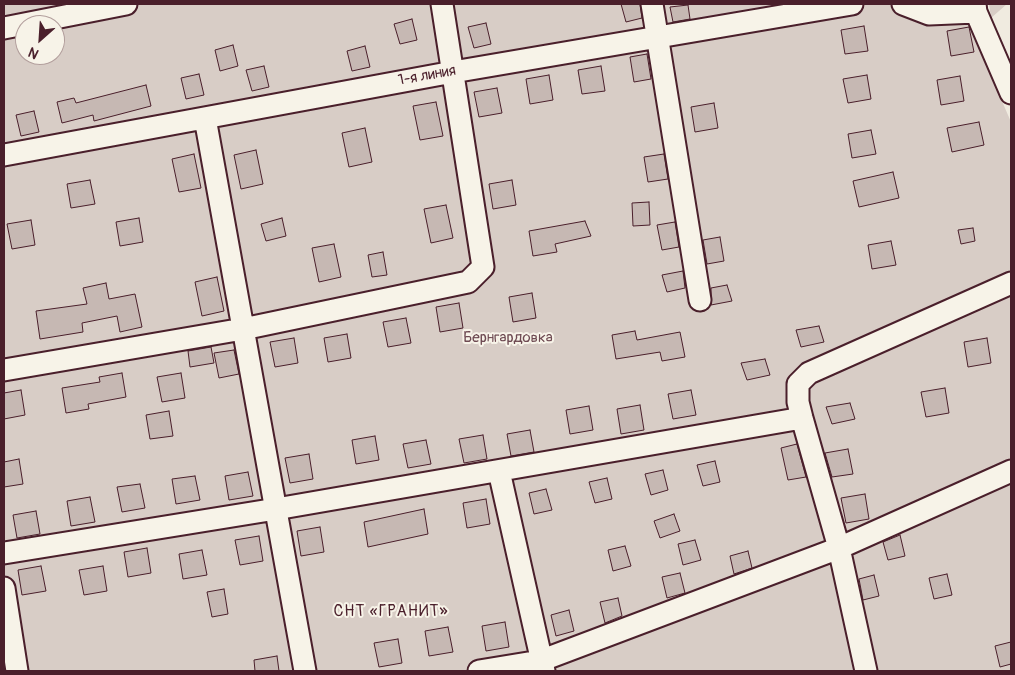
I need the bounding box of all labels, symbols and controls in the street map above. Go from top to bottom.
north arrow [15,15,65,65]
text: N [26,43,42,63]
street label: 1-я линия [397,62,457,90]
park label: Бернгардовка [463,329,553,347]
district label: СНТ «ГРАНИТ» [332,602,450,622]

